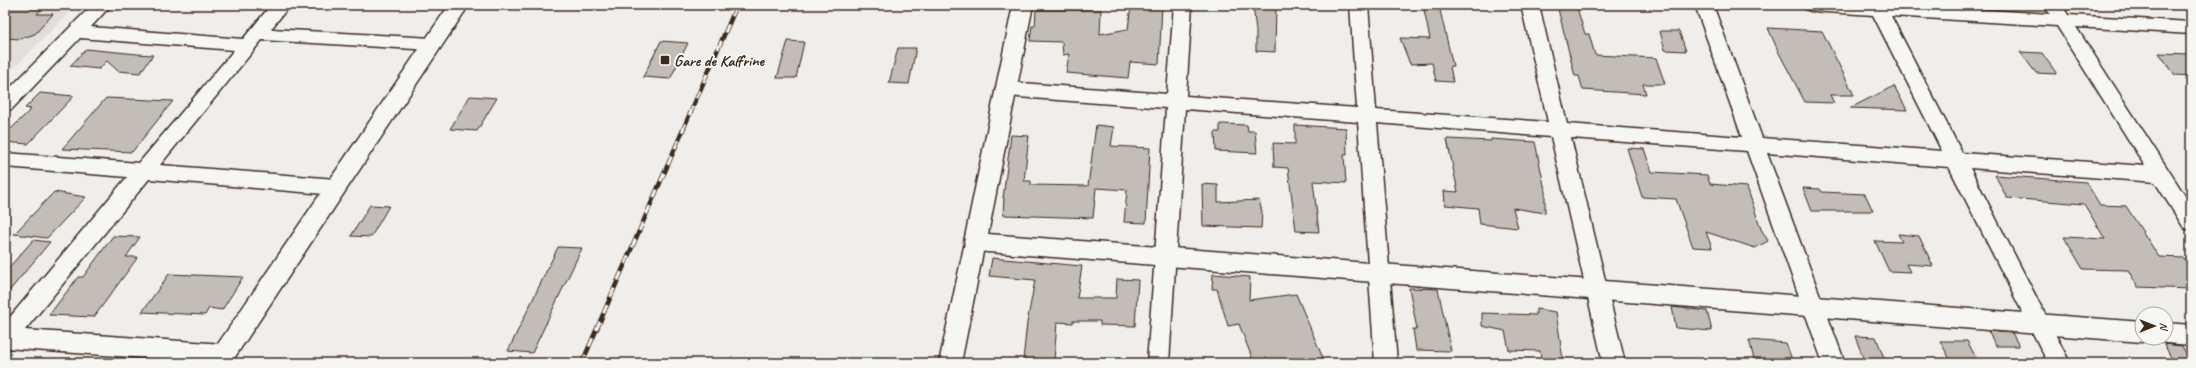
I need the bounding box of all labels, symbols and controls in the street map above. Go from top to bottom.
place label: Gare de Kaffrine [674,51,766,71]
marker: Gare de Kaffrine [659,54,671,66]
north arrow [2134,306,2174,346]
text: N [2157,323,2171,332]

